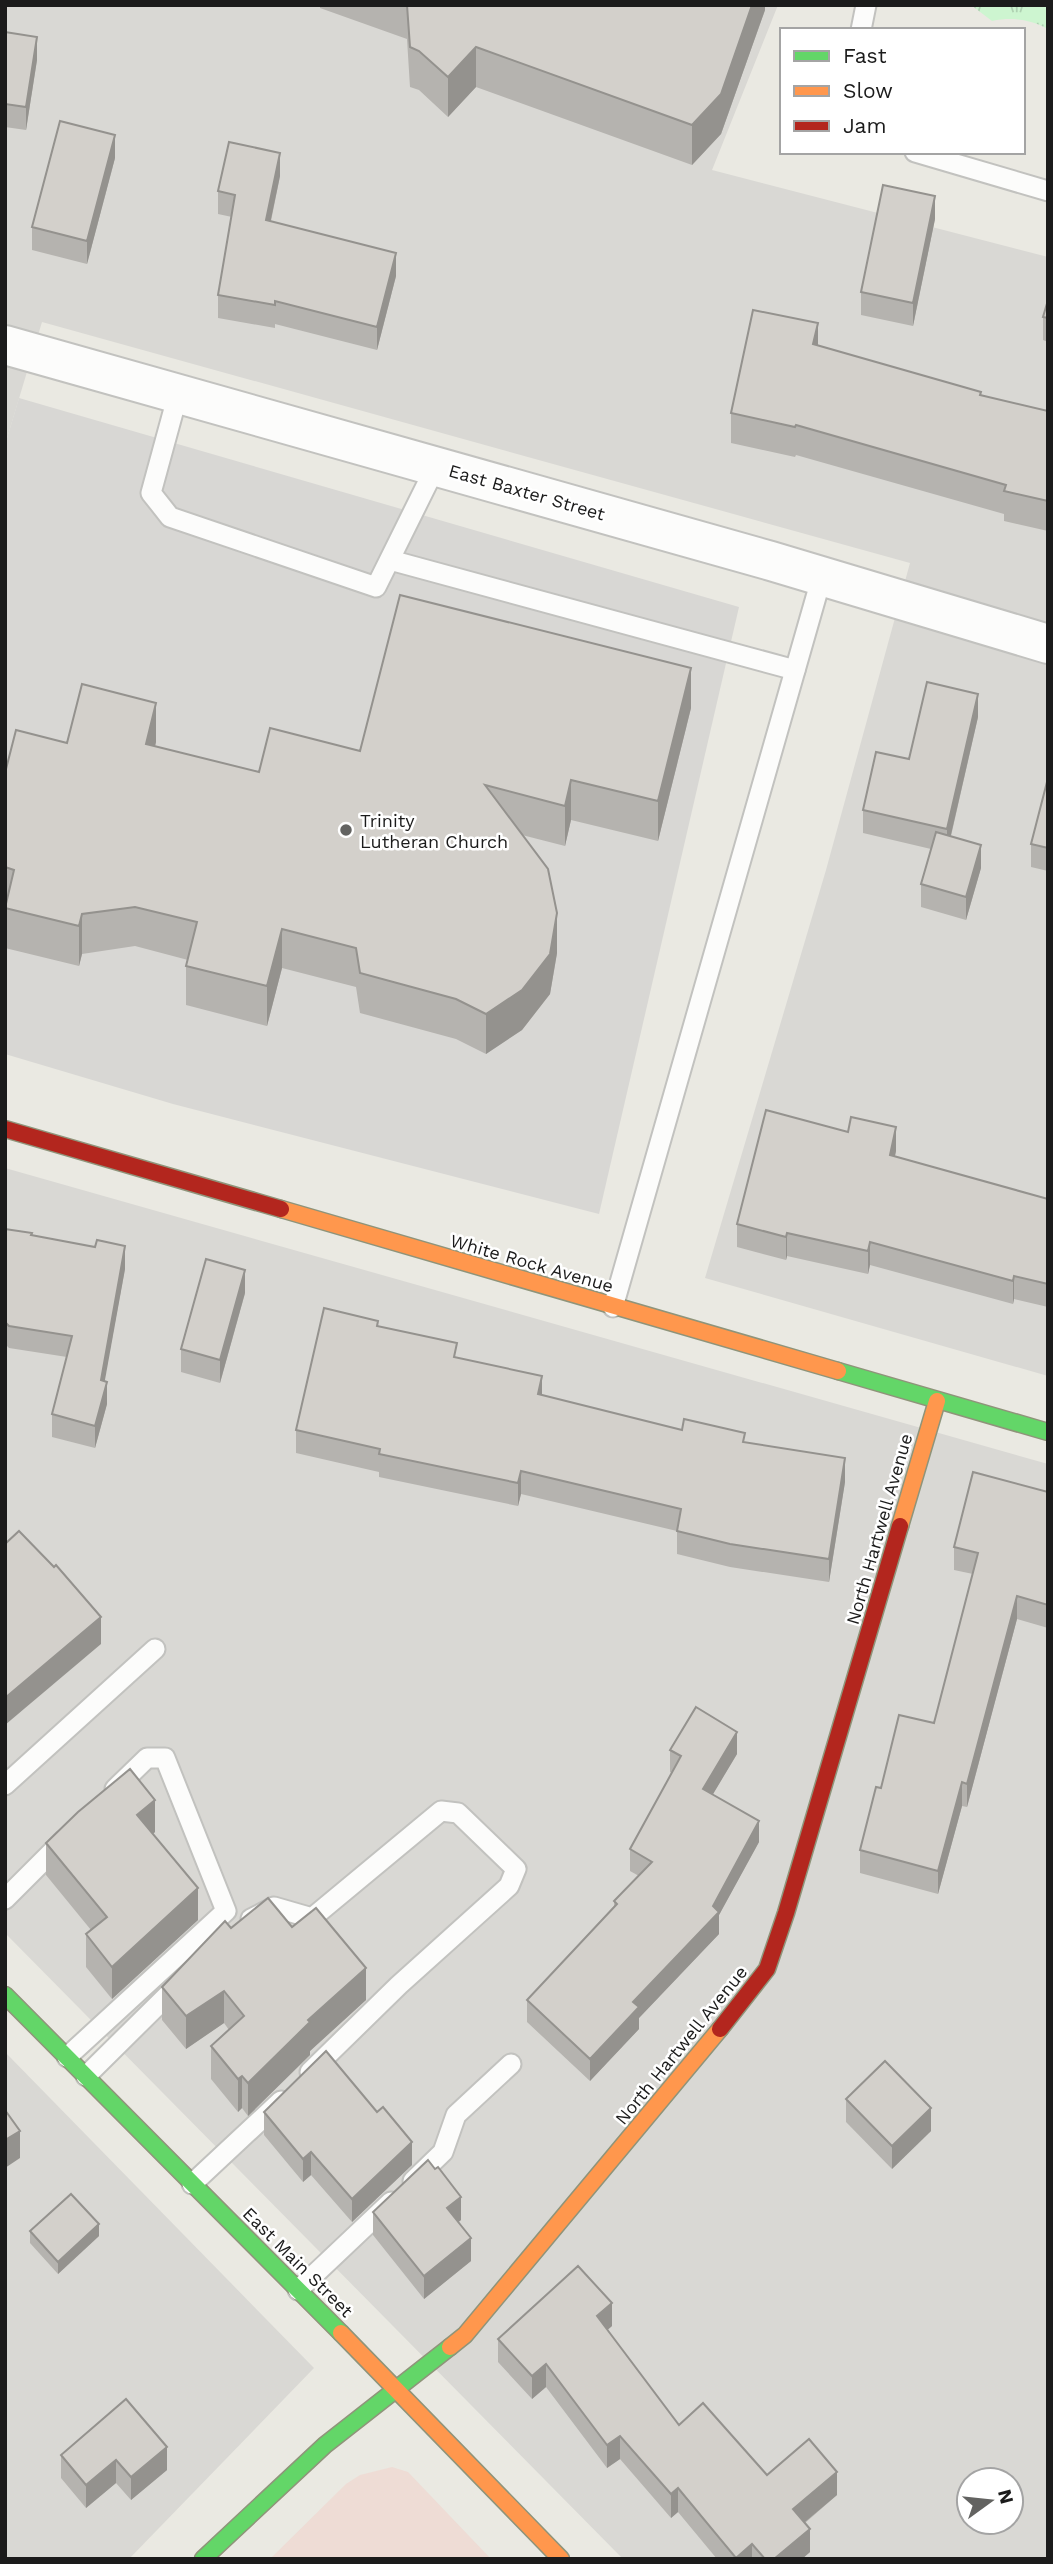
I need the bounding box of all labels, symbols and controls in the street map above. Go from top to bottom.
legend [780,28,1025,154]
text: Fast [843,43,887,68]
text: Slow [843,78,893,103]
text: Jam [843,113,886,138]
street label: East Baxter Street [446,460,608,524]
place label: Trinity Lutheran Church [360,810,508,852]
marker: Trinity Lutheran Church [338,822,354,838]
street label: White Rock Avenue [448,1230,616,1296]
street label: North Hartwell Avenue [842,1431,916,1627]
street label: North Hartwell Avenue [611,1962,751,2128]
street label: East Main Street [239,2203,358,2322]
north arrow [955,2466,1025,2536]
text: N [993,2487,1019,2507]

